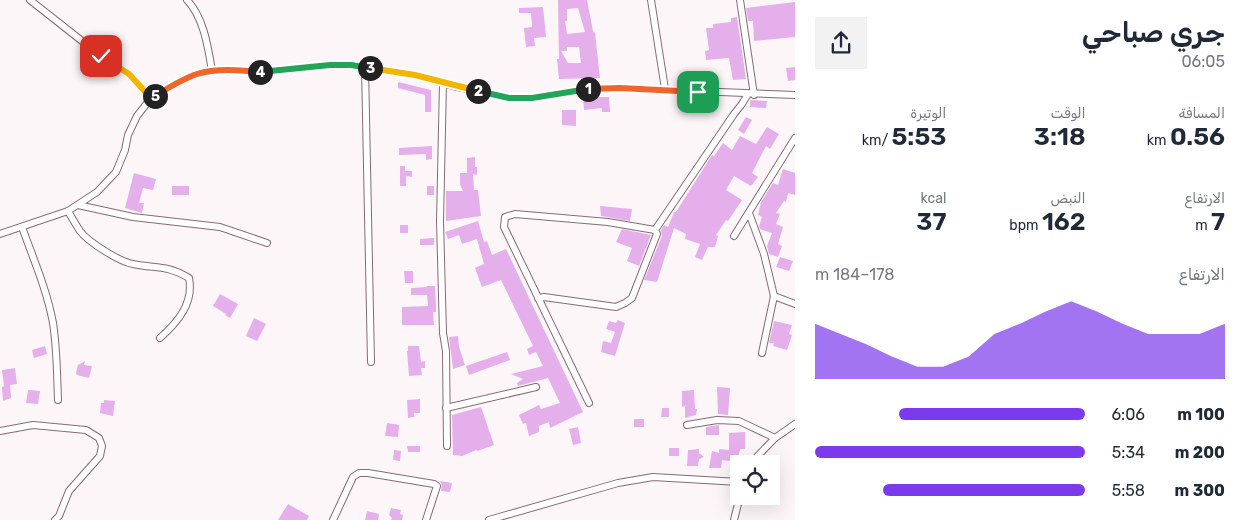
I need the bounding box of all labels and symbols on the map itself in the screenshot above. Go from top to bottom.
pin [80,35,122,77]
pin: 3 [358,56,382,80]
pin: 4 [248,60,272,84]
pin [677,71,719,113]
pin: 1 [576,76,600,102]
pin: 2 [466,78,490,104]
pin: 5 [142,84,168,108]

